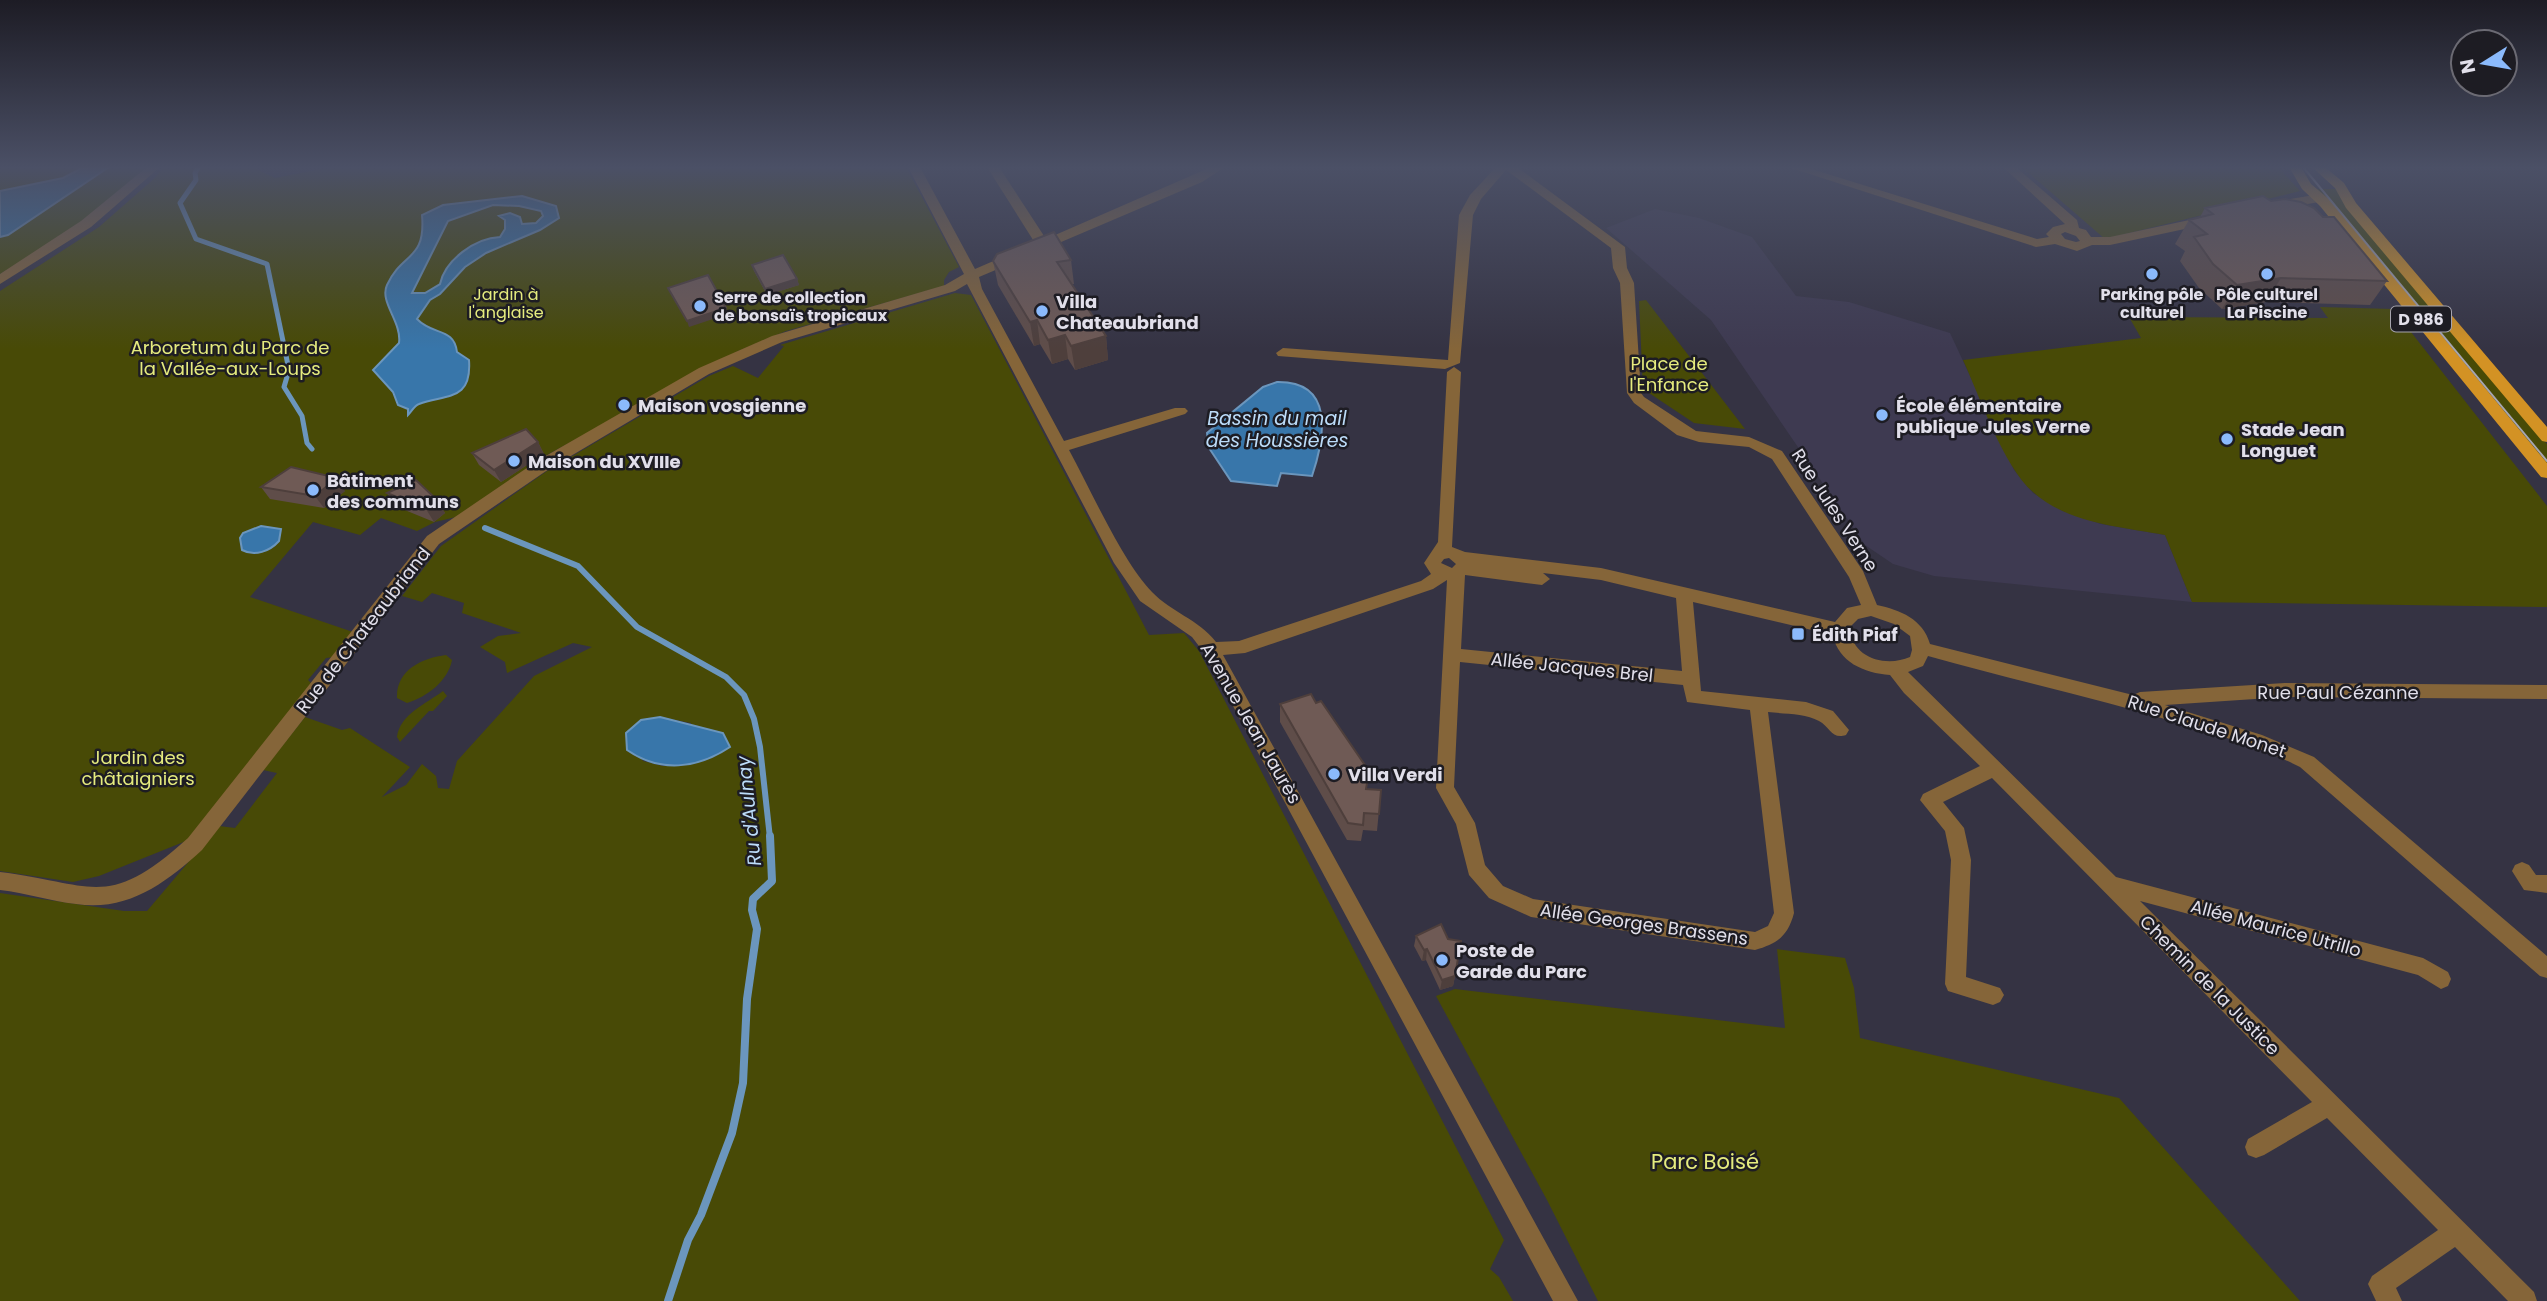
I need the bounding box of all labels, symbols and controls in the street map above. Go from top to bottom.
north arrow [2449,28,2519,98]
text: N [2453,57,2482,76]
marker: Parking pôle culturel [2144,266,2160,282]
marker: Pôle culturel La Piscine [2259,266,2275,282]
park label: Jardin à l'anglaise [468,283,544,324]
place label: Parking pôle culturel [2101,283,2204,324]
place label: Pôle culturel La Piscine [2216,283,2318,324]
place label: Serre de collection de bonsaïs tropicaux [714,286,888,327]
place label: Villa Chateaubriand [1056,289,1199,335]
marker: Serre de collection de bonsaïs tropicaux [692,298,708,314]
marker: Villa Chateaubriand [1034,303,1050,319]
road number: D 986 [2391,306,2451,332]
park label: Arboretum du Parc de la Vallée-aux-Loups [131,335,329,381]
park label: Place de l'Enfance [1629,351,1709,397]
place label: Maison vosgienne [638,393,806,418]
place label: École élémentaire publique Jules Verne [1896,393,2090,439]
marker: Maison vosgienne [616,397,632,413]
water label: Bassin du mail des Houssières [1206,405,1348,454]
marker: École élémentaire publique Jules Verne [1874,407,1890,423]
place label: Stade Jean Longuet [2241,417,2345,463]
marker: Stade Jean Longuet [2219,431,2235,447]
street label: Rue Jules Verne [1786,444,1884,576]
place label: Maison du XVIIIe [528,449,681,474]
marker: Maison du XVIIIe [506,453,522,469]
place label: Bâtiment des communs [327,468,459,514]
marker: Bâtiment des communs [305,482,321,498]
street label: Rue de Chateaubriand [290,542,436,718]
place label: Édith Piaf [1812,622,1898,647]
marker: Édith Piaf [1790,626,1806,642]
street label: Avenue Jean Jaurès [1195,638,1307,808]
street label: Allée Jacques Brel [1490,646,1654,688]
street label: Rue Paul Cézanne [2257,680,2419,705]
street label: Rue Claude Monet [2125,689,2289,763]
park label: Jardin des châtaigniers [81,745,195,791]
water label: Ru d'Aulnay [730,753,768,867]
place label: Villa Verdi [1348,762,1443,787]
marker: Villa Verdi [1326,766,1342,782]
street label: Allée Maurice Utrillo [2188,893,2364,963]
street label: Allée Georges Brassens [1538,897,1750,951]
street label: Chemin de la Justice [2134,909,2286,1061]
place label: Poste de Garde du Parc [1456,938,1587,984]
marker: Poste de Garde du Parc [1434,952,1450,968]
park label: Parc Boisé [1651,1147,1759,1176]

